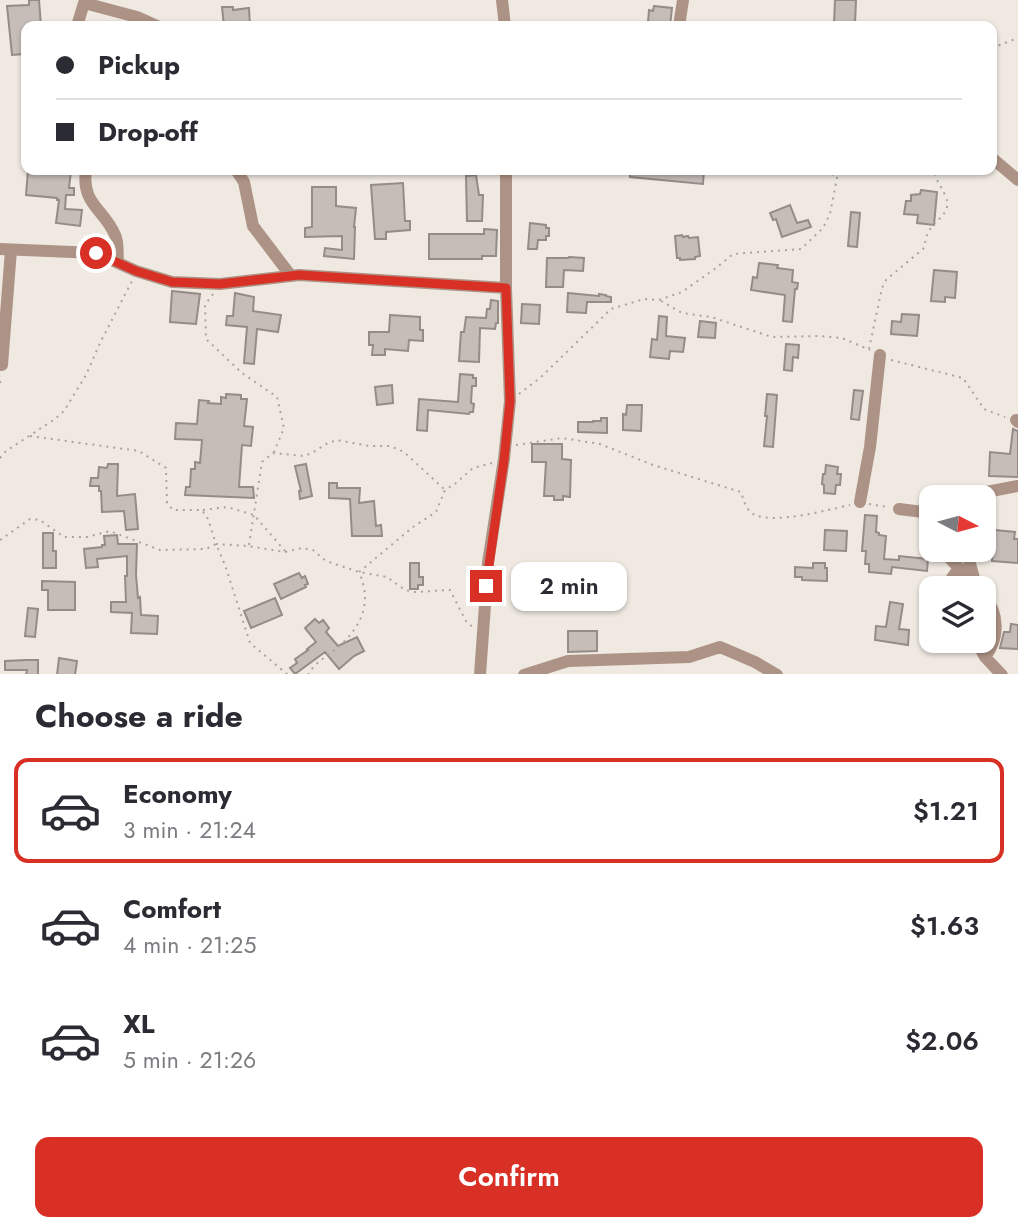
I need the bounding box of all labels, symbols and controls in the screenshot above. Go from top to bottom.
text: Pickup [98,46,180,84]
text: Drop-off [98,113,198,151]
route start [80,237,112,269]
north arrow [919,485,996,562]
map controls [919,485,996,653]
callout: 2 min [510,562,626,610]
text: 2 min [539,569,599,603]
route end [470,570,502,602]
button: layers [919,576,996,653]
text: Choose a ride [35,693,243,739]
text: Economy [123,775,232,813]
icon: car [39,779,102,842]
text: $1.21 [913,792,979,830]
text: 3 min · 21:24 [123,813,256,847]
text: Comfort [123,890,221,928]
icon: car [39,894,102,957]
text: $1.63 [910,907,979,945]
text: 4 min · 21:25 [123,928,256,962]
text: XL [123,1005,155,1043]
icon: car [39,1009,102,1072]
text: $2.06 [905,1022,979,1060]
text: 5 min · 21:26 [123,1043,256,1077]
button: Confirm [35,1137,983,1217]

